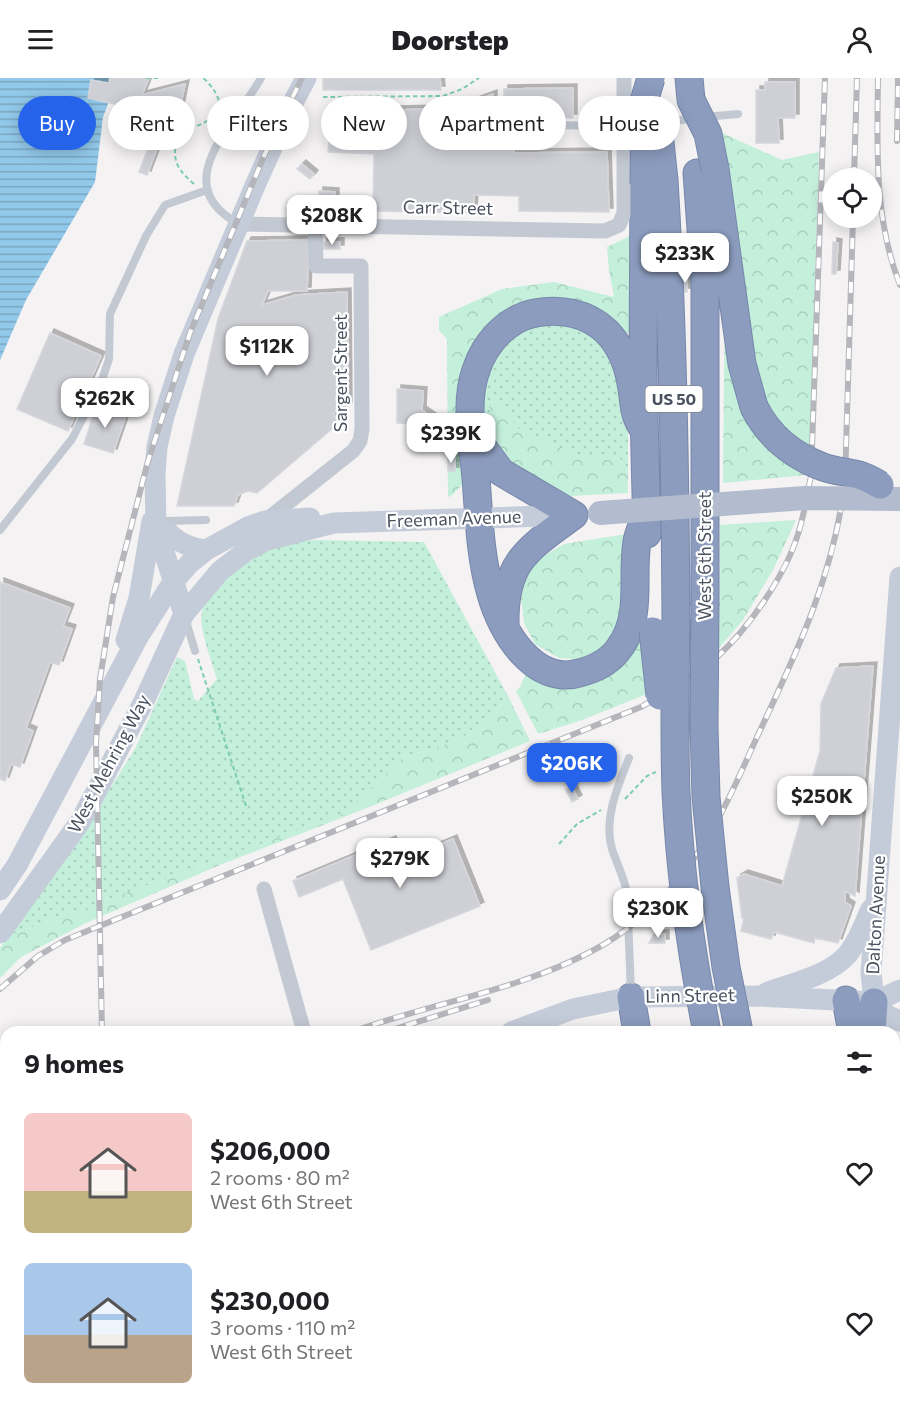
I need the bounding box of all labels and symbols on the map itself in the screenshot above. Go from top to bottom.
pin: $208K [290,195,374,246]
street label: Carr Street [403,195,493,219]
pin: $233K [643,233,727,284]
street label: Sargent Street [329,314,351,432]
pin: $112K [225,326,309,377]
pin: $262K [63,378,147,429]
road number: US 50 [646,386,702,412]
pin: $239K [409,413,493,464]
street label: West 6th Street [693,492,715,620]
street label: Freeman Avenue [386,505,522,531]
street label: West Mehring Way [62,690,154,837]
pin: $206K [530,743,614,794]
pin: $250K [780,776,864,827]
pin: $279K [358,838,442,889]
street label: Dalton Avenue [861,855,889,975]
pin: $230K [616,888,700,939]
street label: Linn Street [645,983,735,1007]

